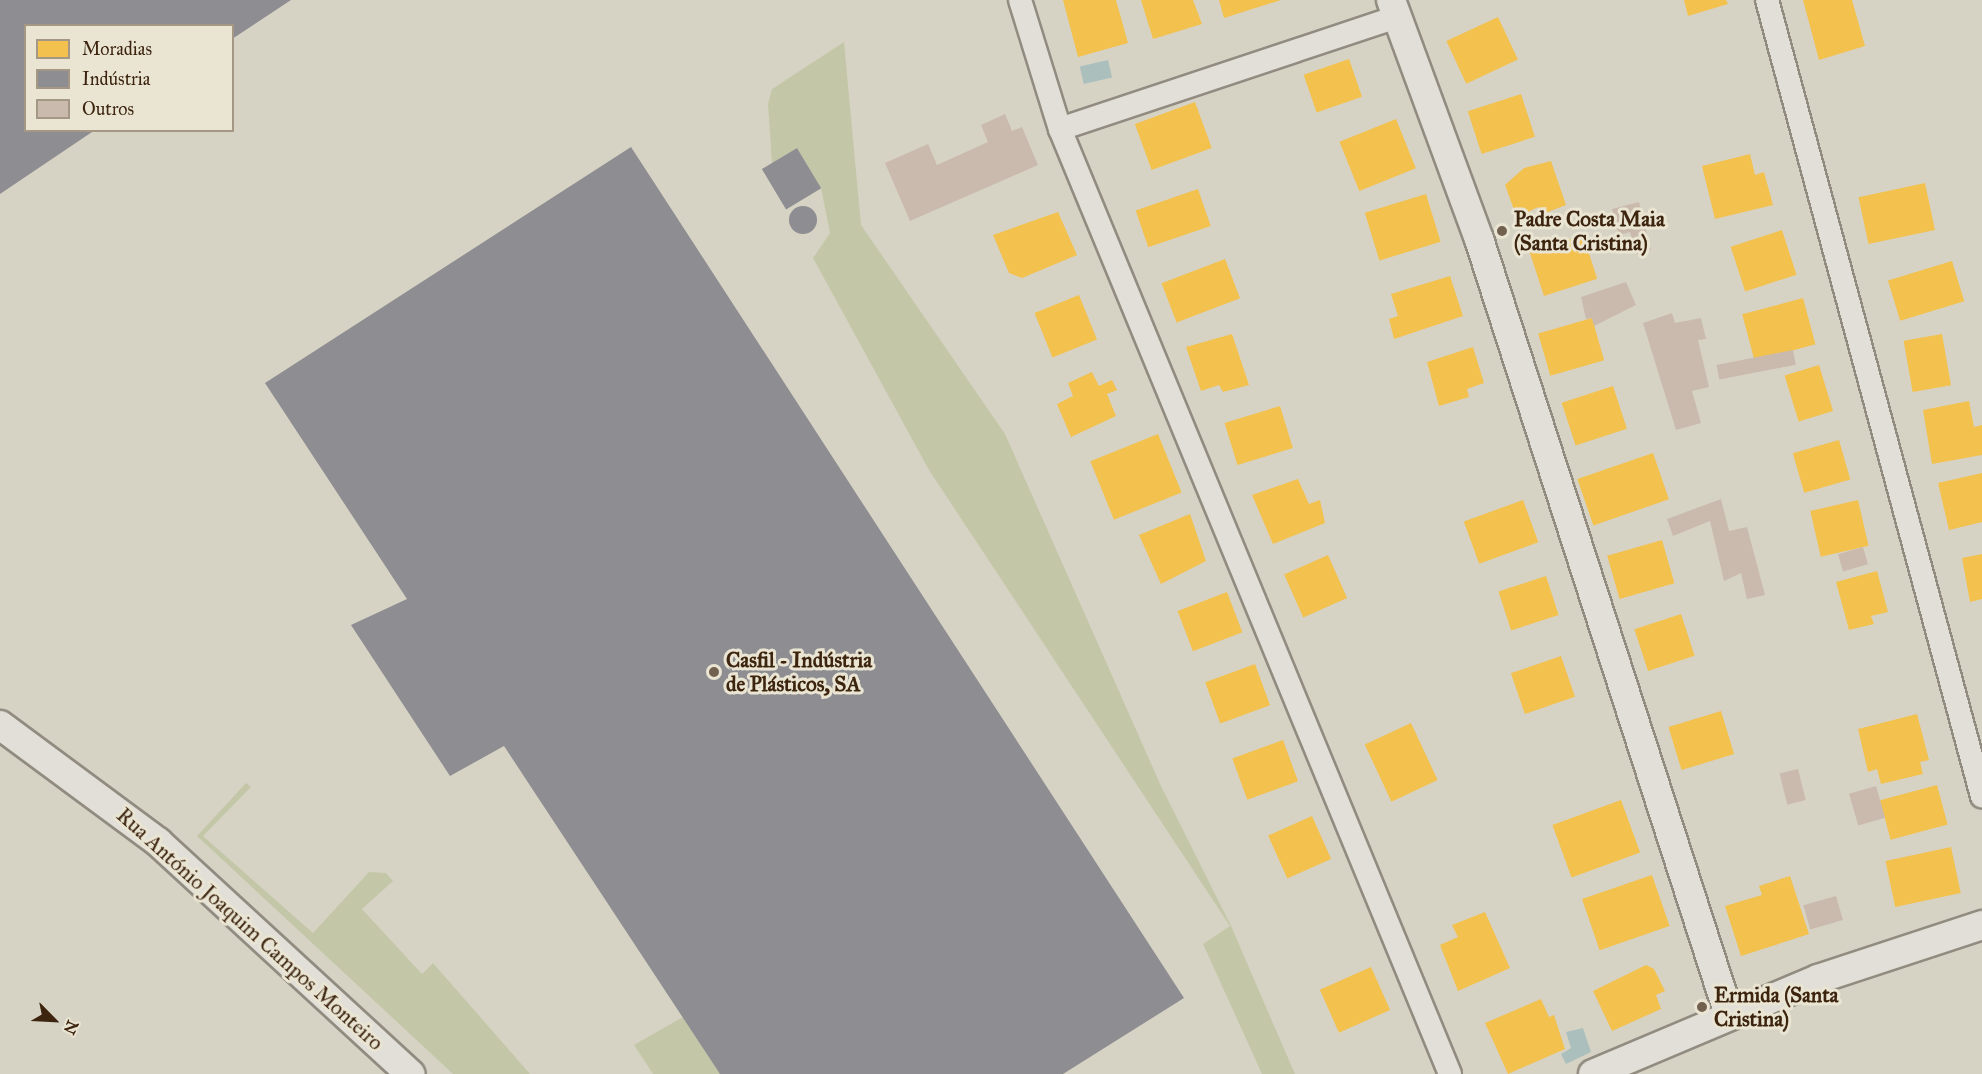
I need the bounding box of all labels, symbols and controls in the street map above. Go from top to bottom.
legend [24,24,234,132]
text: Moradias [82,38,152,60]
text: Indústria [82,68,150,90]
text: Outros [82,98,134,120]
place label: Padre Costa Maia (Santa Cristina) [1514,206,1665,256]
marker: Padre Costa Maia (Santa Cristina) [1495,224,1509,238]
place label: Casfil - Indústria de Plásticos, SA [726,647,872,697]
marker: Casfil - Indústria de Plásticos, SA [707,665,721,679]
street label: Rua António Joaquim Campos Monteiro [112,803,388,1055]
place label: Ermida (Santa Cristina) [1714,982,1838,1032]
north arrow [24,990,84,1050]
marker: Ermida (Santa Cristina) [1695,1000,1709,1014]
text: N [59,1017,82,1038]

